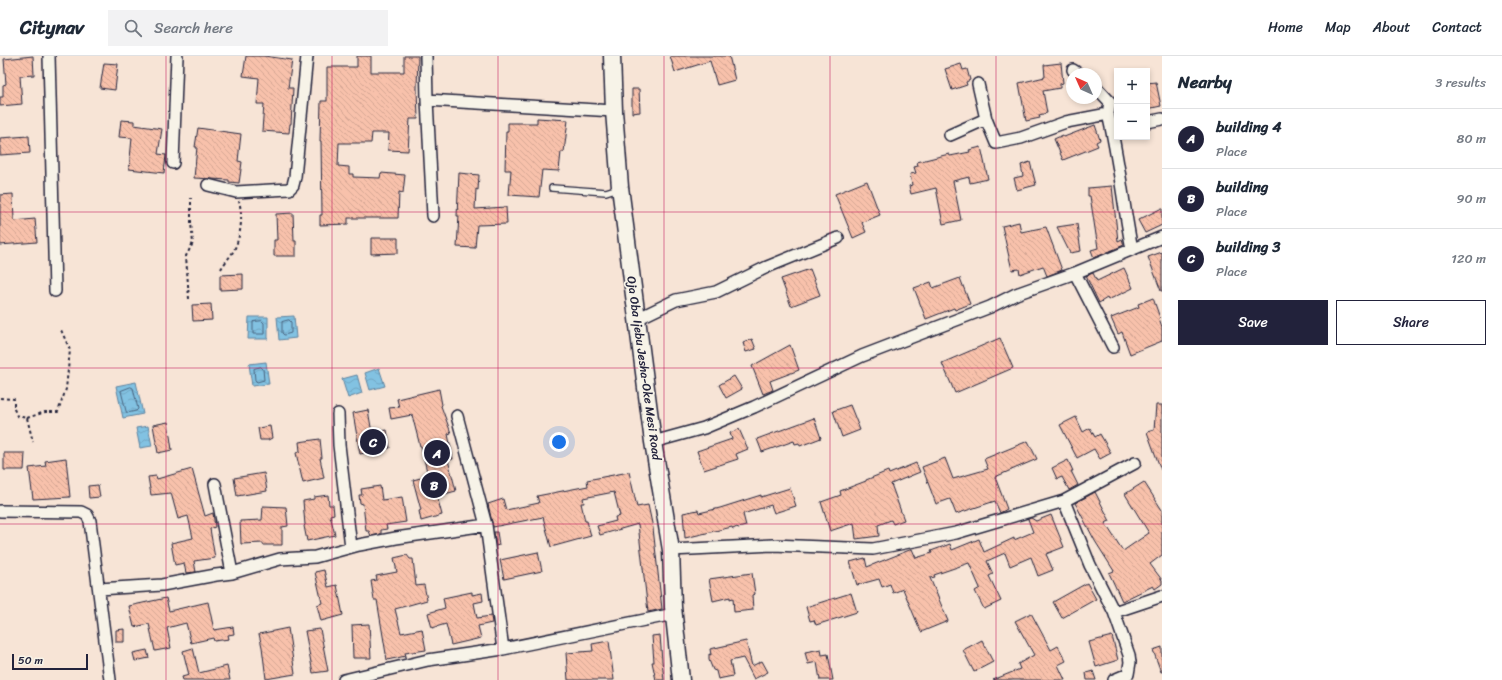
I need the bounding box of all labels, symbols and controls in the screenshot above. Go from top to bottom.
search box [108,10,388,46]
text: Citynav [20,11,84,44]
text: Search here [154,15,233,41]
text: Home [1268,15,1303,40]
text: Map [1325,15,1351,40]
text: About [1373,15,1410,40]
text: Contact [1432,15,1482,40]
icon: search [122,17,144,39]
text: Nearby [1178,67,1232,97]
north arrow [1066,68,1102,104]
map controls [1114,68,1150,140]
button: + [1114,68,1150,104]
text: 3 results [1435,71,1486,94]
button: − [1114,104,1150,140]
text: building 4 [1216,114,1282,140]
text: A [1187,127,1195,150]
text: 80 m [1457,127,1486,150]
text: Place [1216,140,1247,163]
text: building [1216,174,1268,200]
text: B [1187,187,1195,210]
text: 90 m [1456,187,1486,210]
text: Place [1216,200,1247,223]
text: building 3 [1216,234,1281,260]
text: C [1187,247,1195,270]
text: 120 m [1451,247,1486,270]
text: Place [1216,260,1247,283]
street label: Oja Oba Ijebu Jesha-Oke Mesi Road [620,275,668,462]
button: Save [1178,300,1328,345]
button: Share [1336,300,1486,345]
pin: C [360,427,386,457]
your location [549,432,569,452]
pin: A [424,438,450,468]
pin: B [421,470,447,500]
text: 50 m [18,651,43,670]
scale bar [12,652,88,671]

